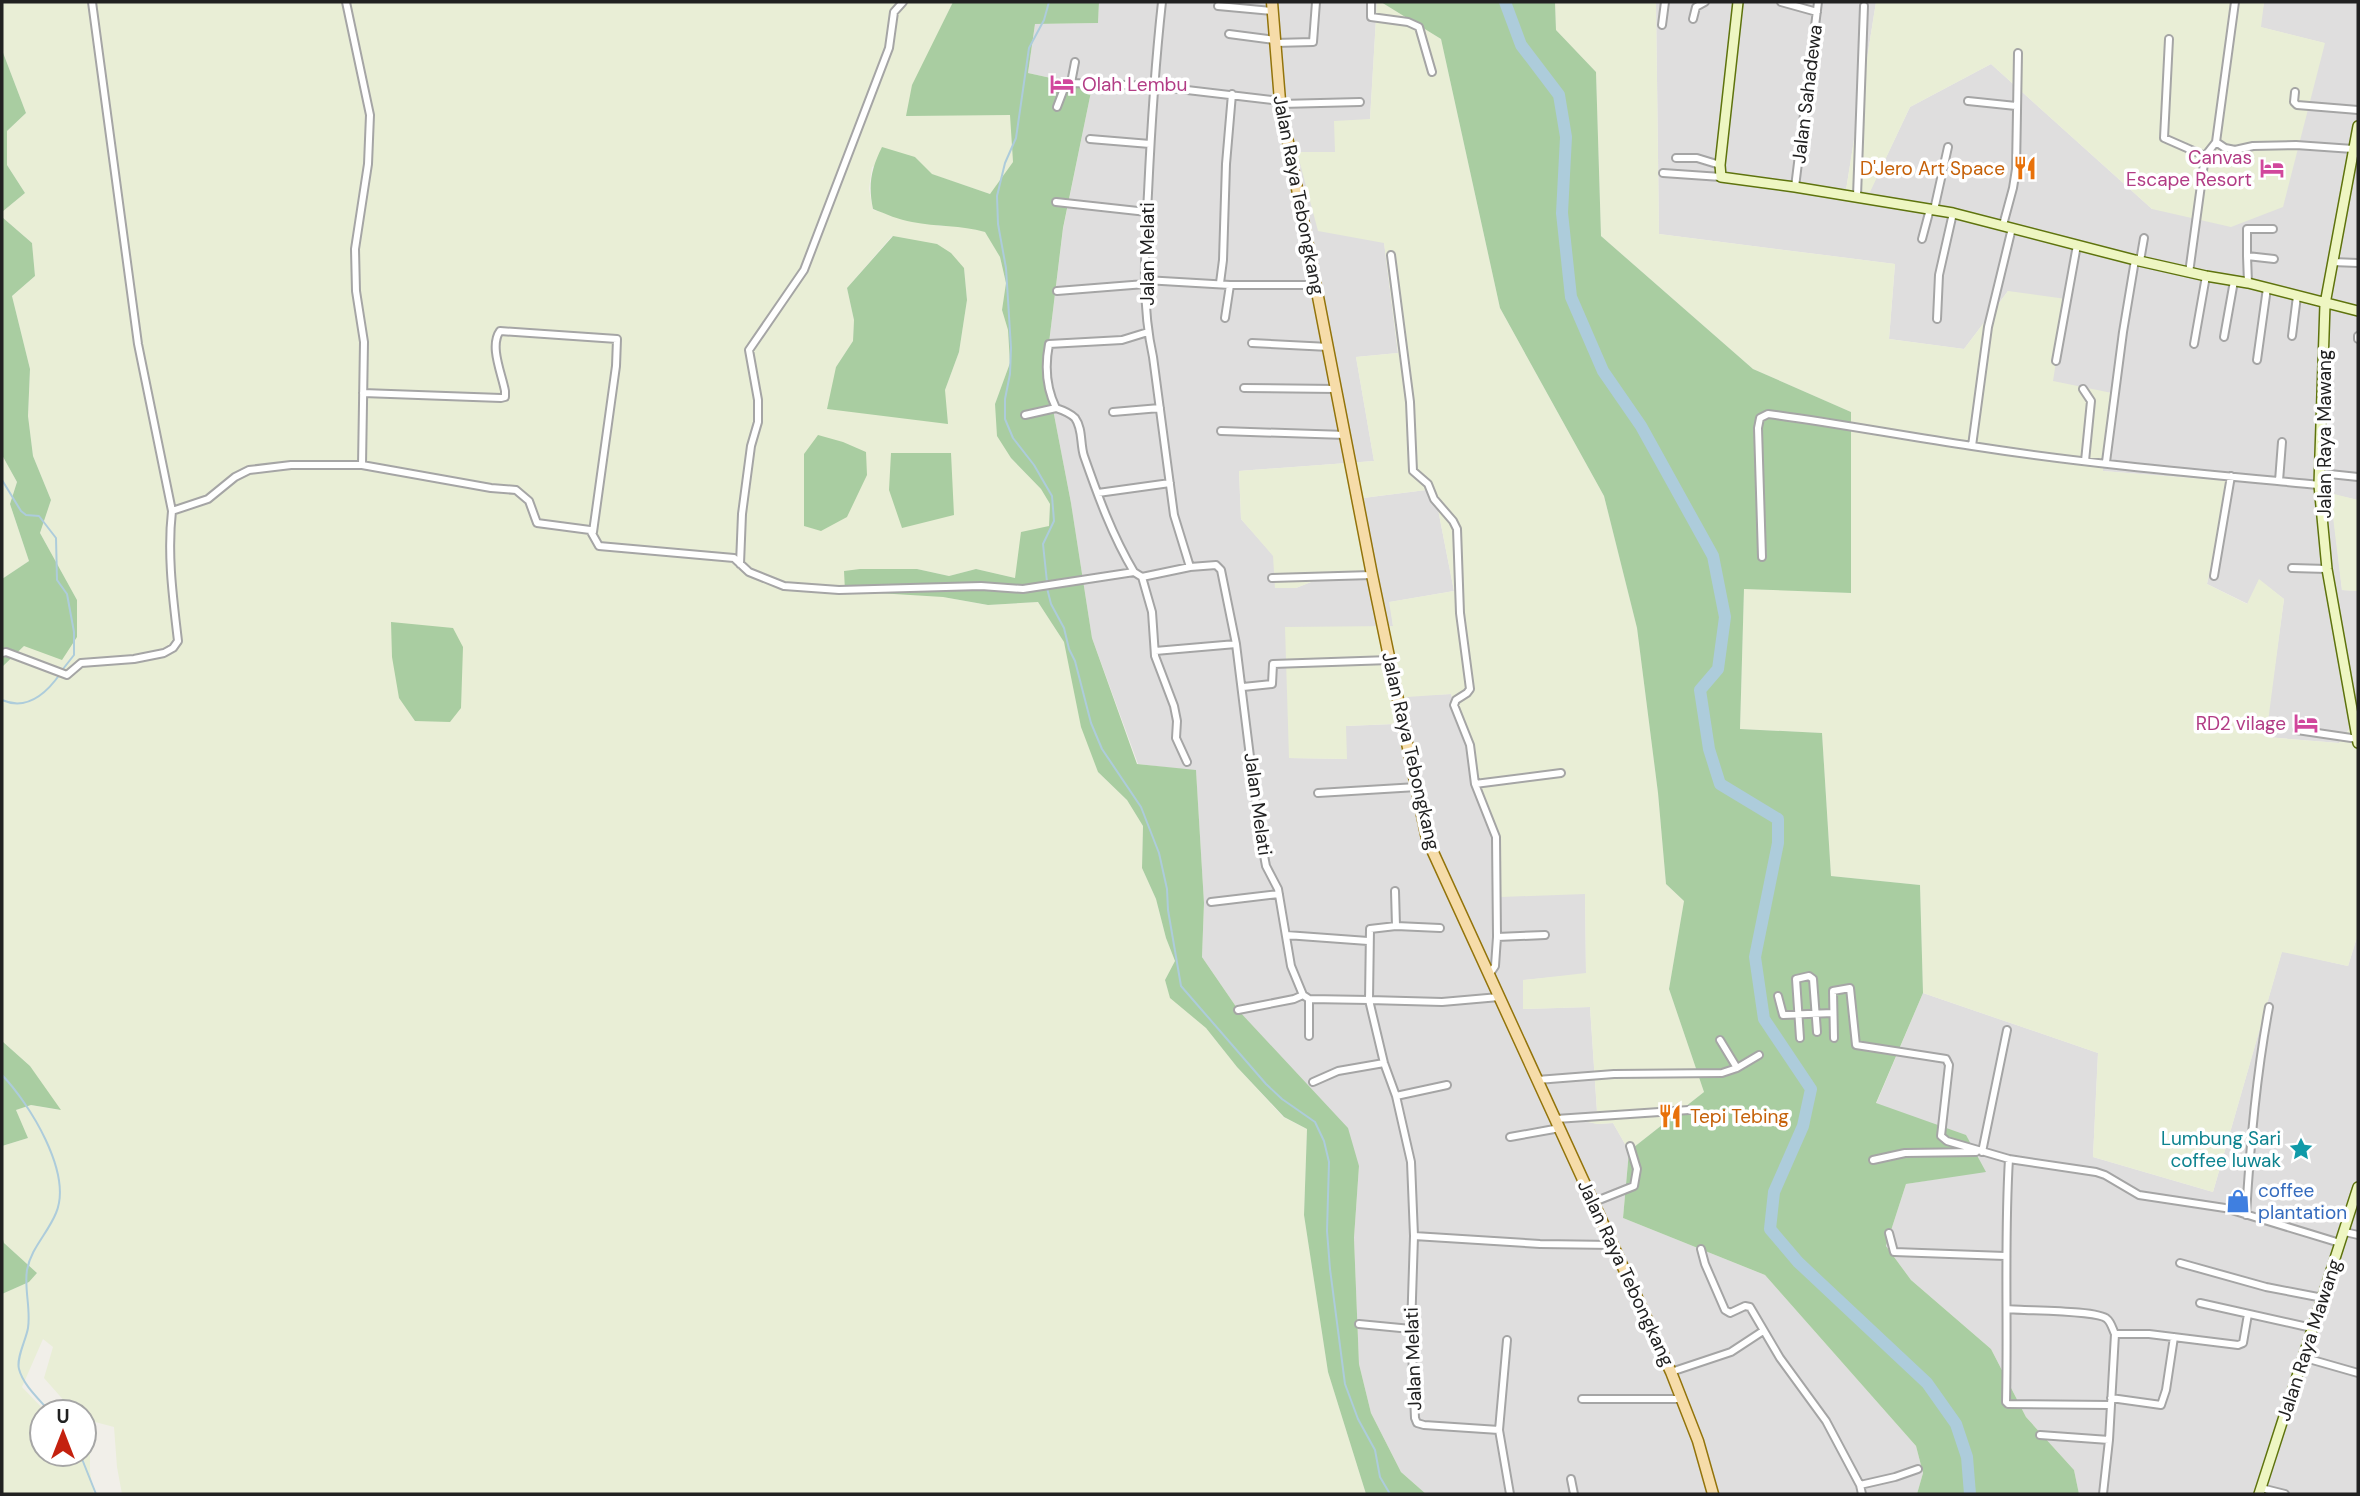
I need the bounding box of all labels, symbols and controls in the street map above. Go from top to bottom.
street label: Jalan Sahadewa [1786,23,1828,165]
hotel icon: Olah Lembu [1048,70,1076,98]
place label: Olah Lembu [1082,72,1187,97]
street label: Jalan Raya Tebongkang [1267,93,1331,297]
place label: Canvas Escape Resort [2126,145,2252,192]
restaurant icon: D'Jero Art Space [2011,154,2039,182]
hotel icon: Canvas Escape Resort [2258,154,2286,182]
place label: D'Jero Art Space [1860,156,2005,181]
street label: Jalan Melati [1135,202,1160,306]
street label: Jalan Raya Mawang [2312,349,2337,518]
street label: Jalan Raya Tebongkang [1376,649,1446,853]
hotel icon: RD2 vilage [2292,709,2320,737]
place label: RD2 vilage [2196,711,2286,736]
street label: Jalan Melati [1238,751,1278,857]
restaurant icon: Tepi Tebing [1656,1102,1684,1130]
place label: Tepi Tebing [1690,1104,1789,1129]
place label: Lumbung Sari coffee luwak [2161,1126,2281,1173]
place icon: Lumbung Sari coffee luwak [2287,1135,2315,1163]
street label: Jalan Raya Tebongkang [1572,1176,1680,1370]
place label: coffee plantation [2258,1178,2347,1225]
shop icon: coffee plantation [2224,1187,2252,1215]
street label: Jalan Raya Mawang [2271,1255,2347,1424]
street label: Jalan Melati [1399,1307,1427,1411]
north arrow [28,1398,98,1468]
text: U [56,1404,70,1429]

